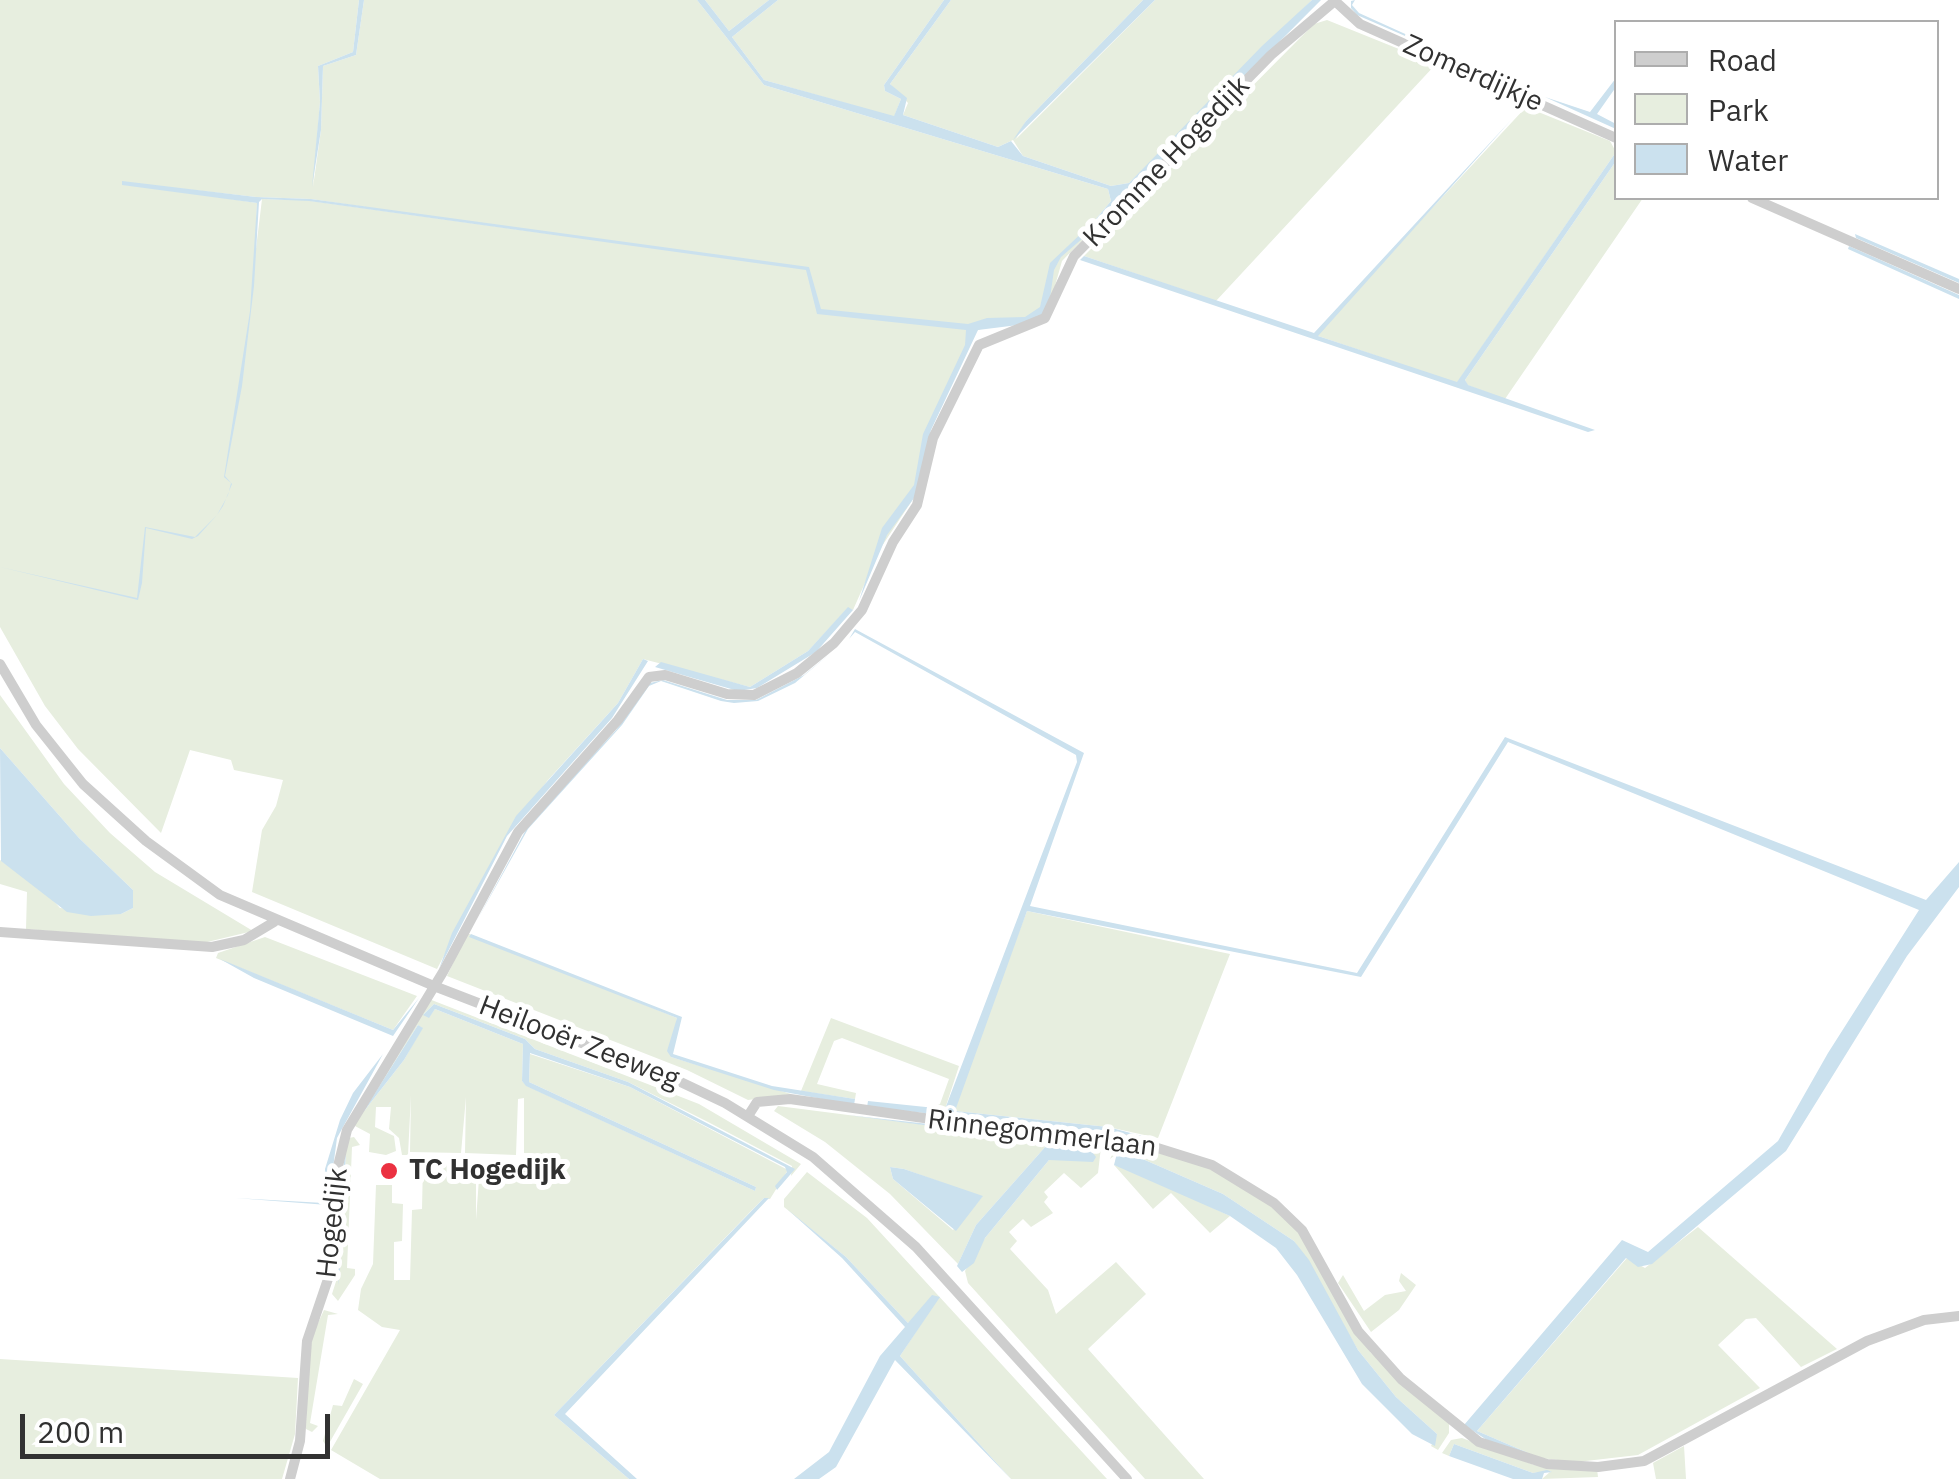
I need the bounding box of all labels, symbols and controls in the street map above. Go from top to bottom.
legend [1614,20,1939,200]
street label: Zomerdijkje [1398,28,1548,120]
text: Road [1708,40,1777,79]
street label: Kromme Hogedijk [1077,70,1257,254]
text: Park [1708,90,1769,129]
text: Water [1708,140,1788,179]
street label: Heilooër Zeeweg [474,989,684,1097]
street label: Rinnegommerlaan [926,1103,1158,1165]
place label: TC Hogedijk [409,1154,566,1188]
marker: TC Hogedijk [378,1160,400,1182]
street label: Hogedijk [311,1166,355,1280]
scale bar [25,1394,335,1456]
text: 200 m [37,1412,124,1451]

